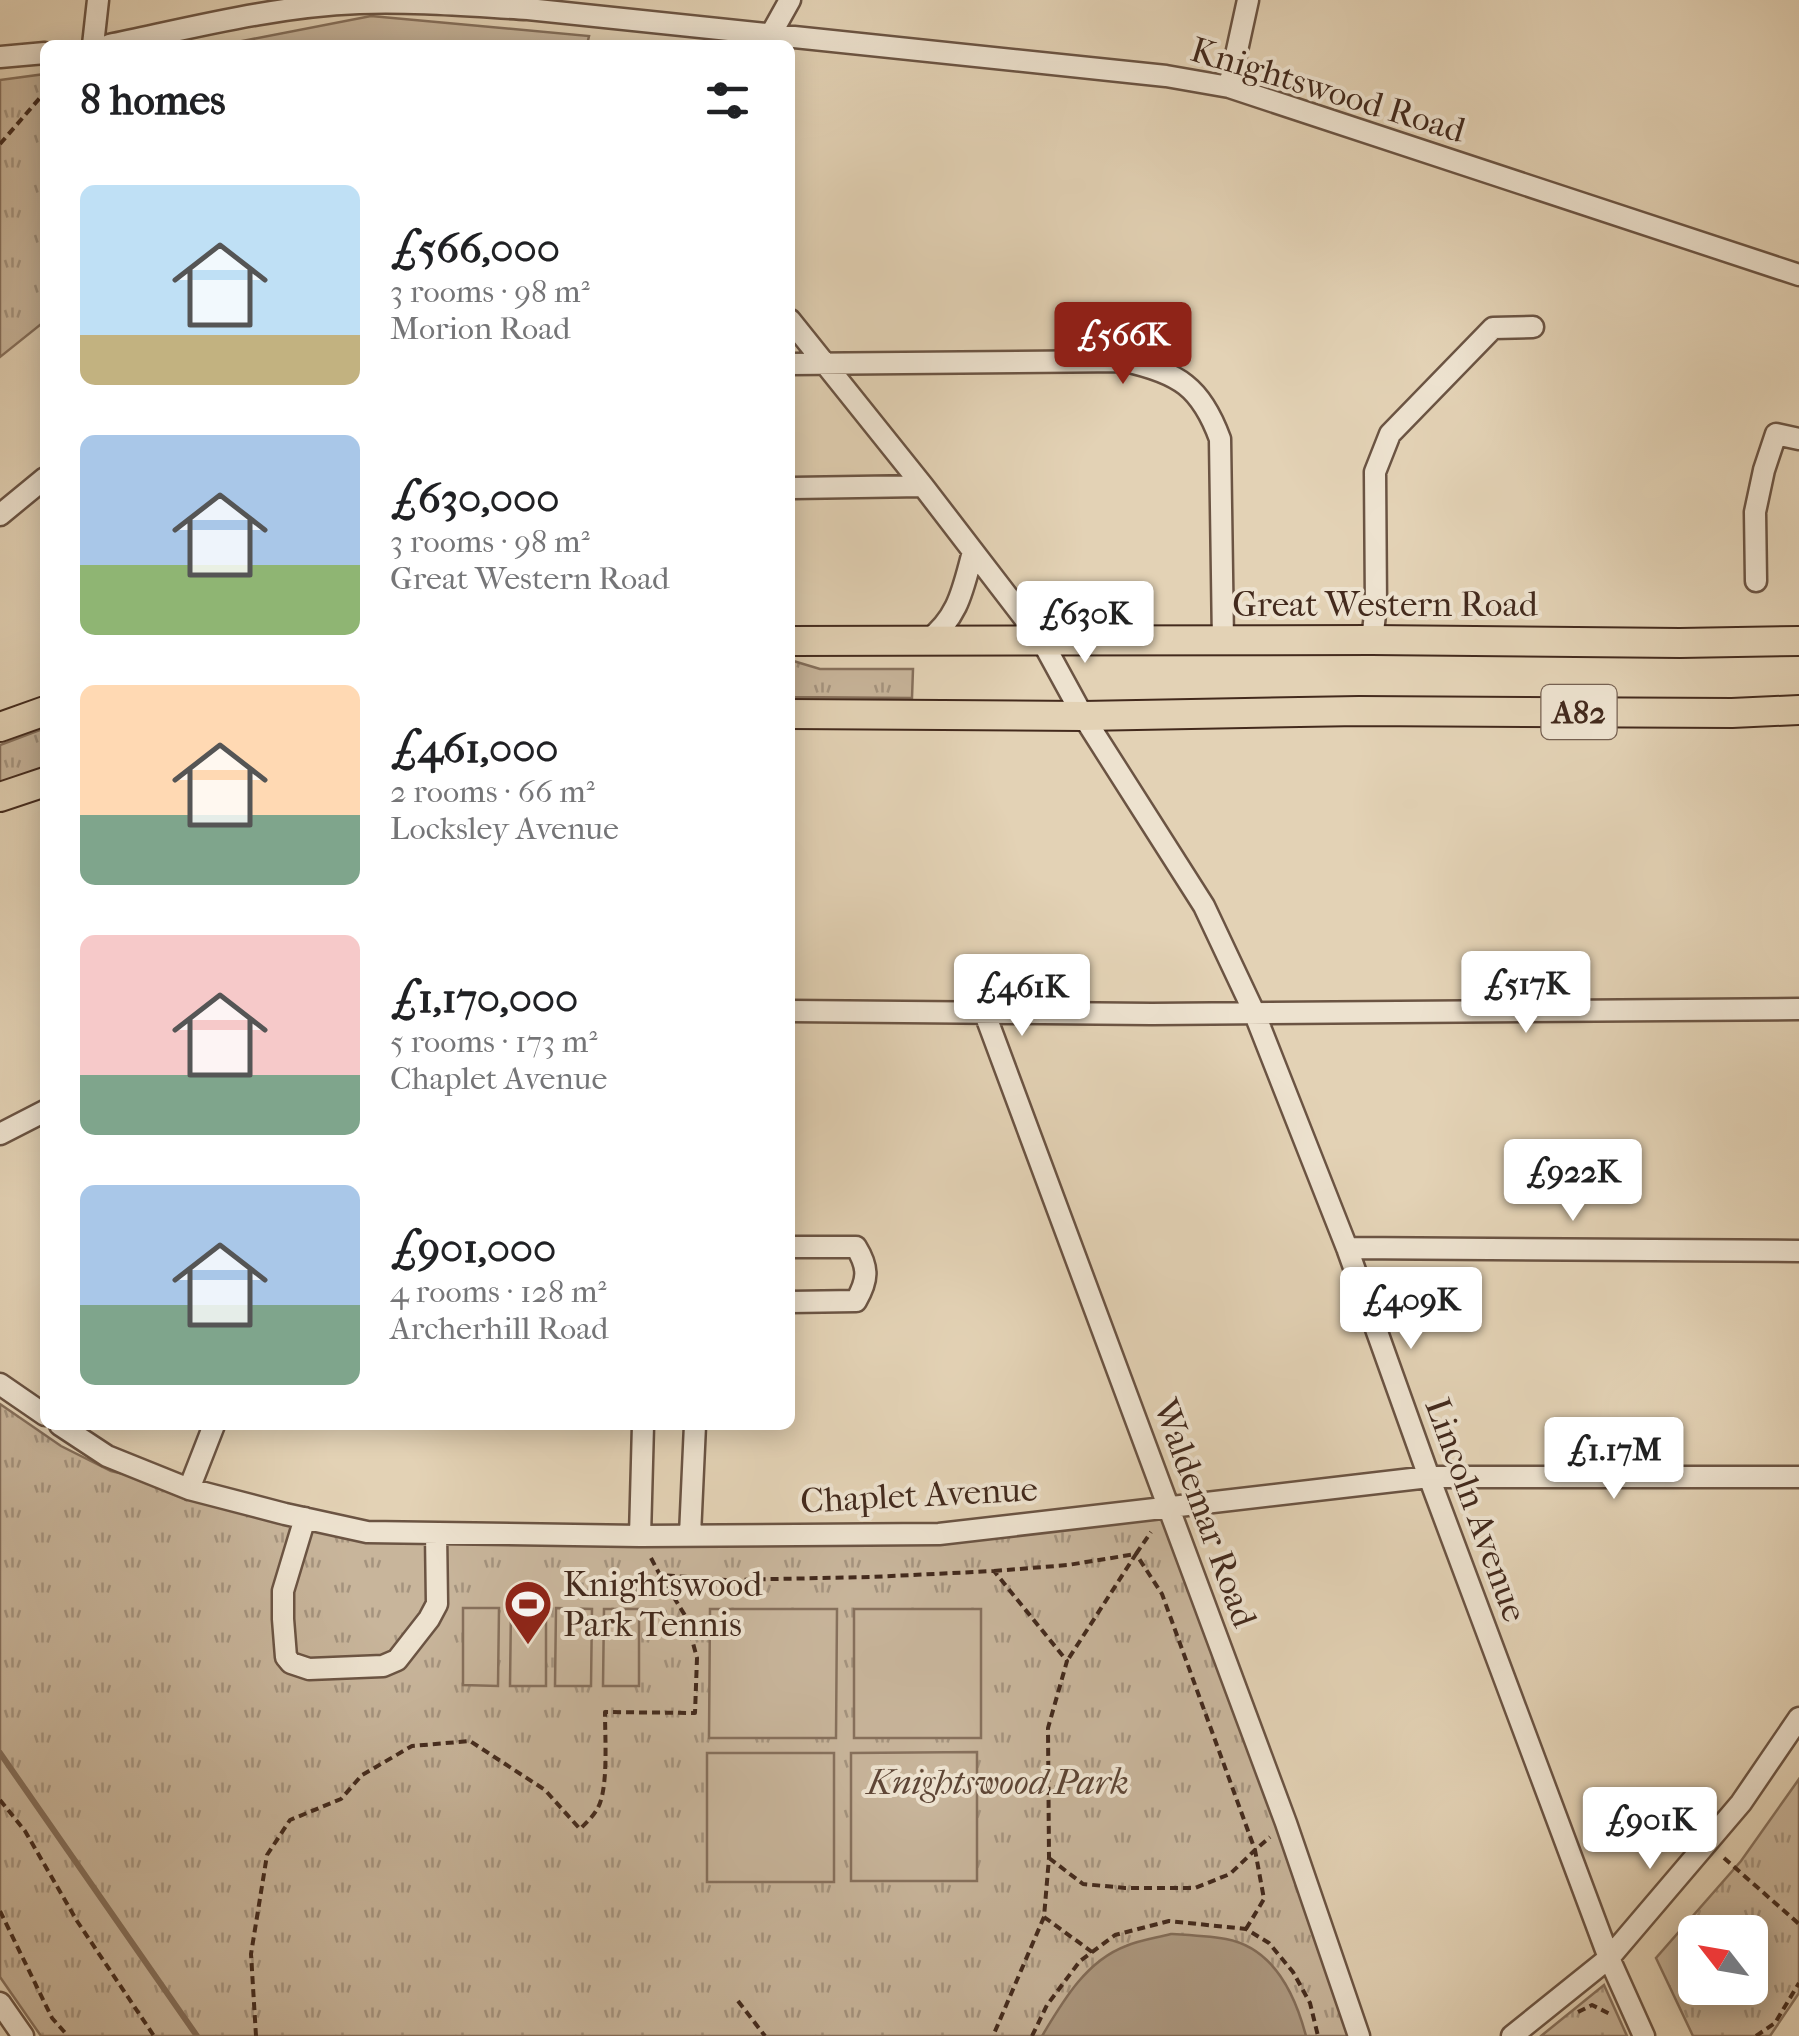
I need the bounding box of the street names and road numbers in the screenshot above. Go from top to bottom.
street label: Knightswood Road [1186,29,1471,151]
street label: Great Western Road [1232,584,1539,625]
road number: A82 [1542,685,1616,739]
street label: Waldemar Road [1144,1392,1266,1633]
street label: Lincoln Avenue [1417,1393,1535,1627]
street label: Chaplet Avenue [799,1468,1039,1522]

